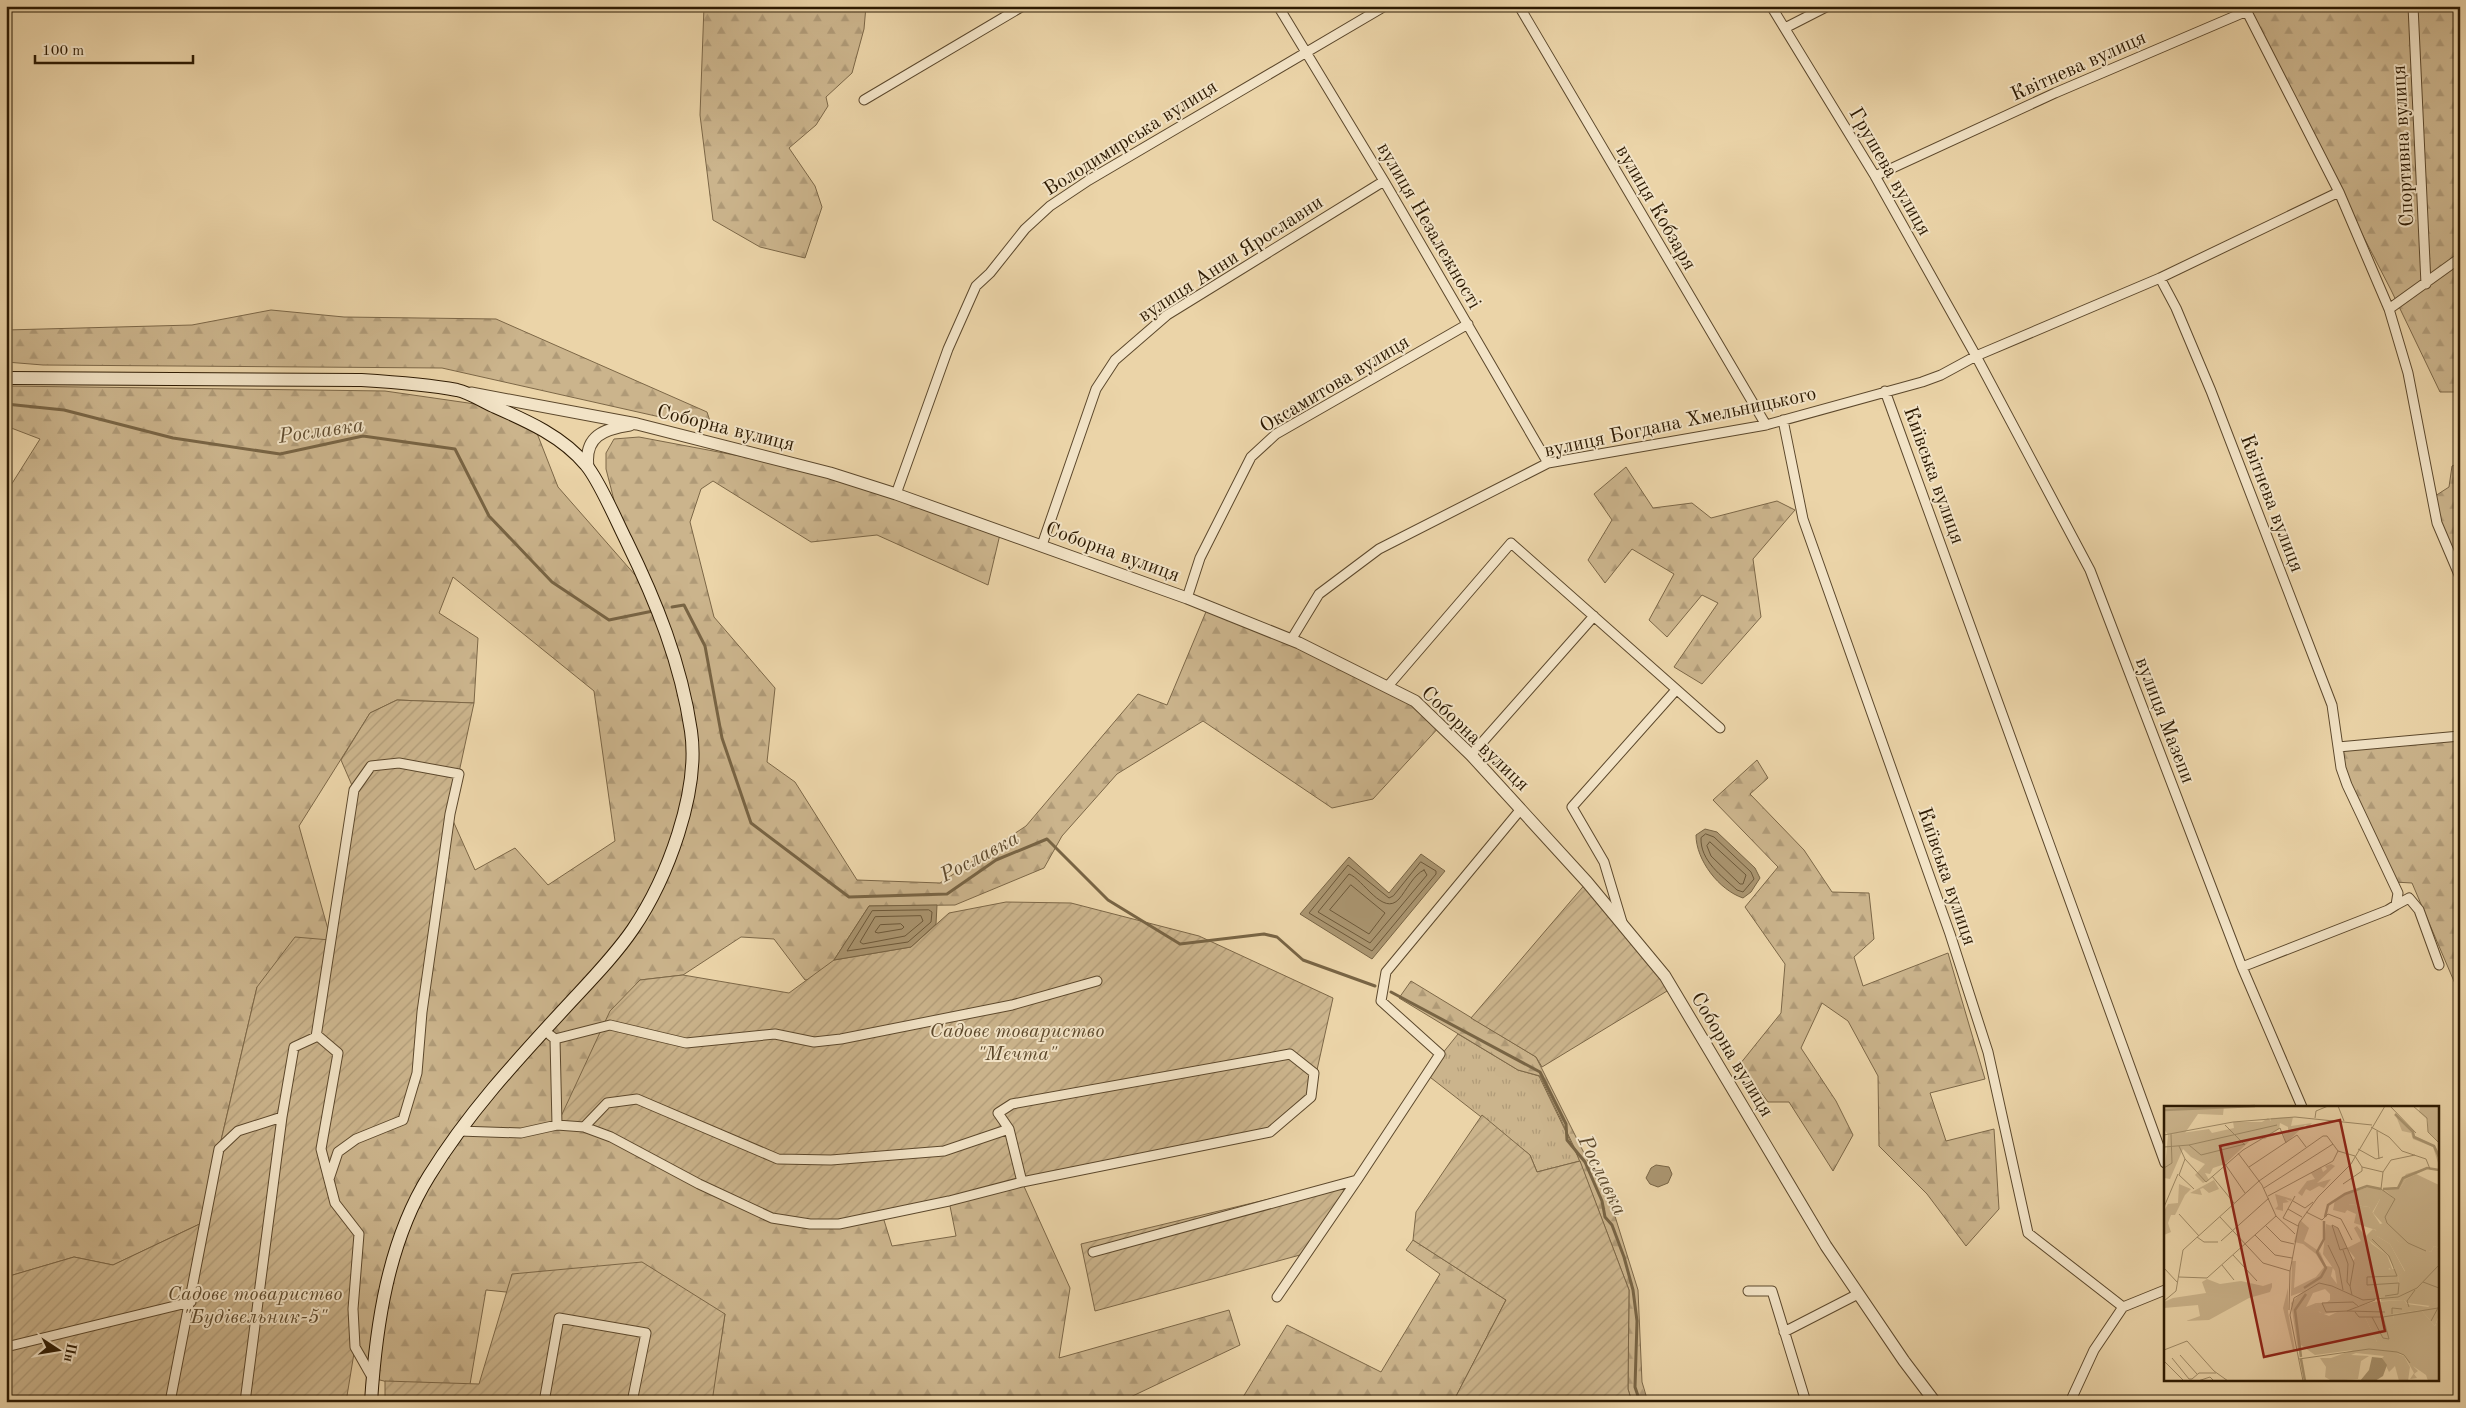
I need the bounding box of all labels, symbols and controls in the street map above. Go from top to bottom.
street label: Квітнева вулиця [2008,28,2149,106]
scale bar [35,32,192,64]
text: 100 m [42,44,84,59]
street label: Спортивна вулиця [2390,64,2418,227]
street label: Володимирська вулиця [1041,77,1221,200]
street label: Грушева вулиця [1845,105,1934,239]
street label: вулиця Незалежності [1372,139,1484,313]
street label: вулиця Кобзаря [1611,142,1699,274]
street label: вулиця Анни Ярославни [1135,193,1327,327]
street label: Оксамитова вулиця [1257,332,1413,437]
street label: вулиця Богдана Хмельницького [1543,384,1818,462]
street label: Соборна вулиця [655,402,796,456]
street label: Київська вулиця [1899,404,1967,547]
water label: Рославка [276,415,365,448]
street label: Квітнева вулиця [2236,432,2307,575]
street label: Соборна вулиця [1043,519,1182,586]
street label: вулиця Мазепи [2131,655,2197,786]
street label: Соборна вулиця [1417,683,1532,796]
street label: Київська вулиця [1913,805,1979,948]
water label: Рославка [936,828,1023,887]
street label: Соборна вулиця [1686,989,1776,1121]
park label: Садове товариство "Мечта" [930,1022,1104,1065]
inset map [2164,1106,2438,1380]
water label: Рославка [1573,1131,1630,1219]
park label: Садове товариство "Будівельник-5" [168,1285,342,1328]
north arrow [32,1326,82,1376]
text: Пн [61,1342,79,1363]

